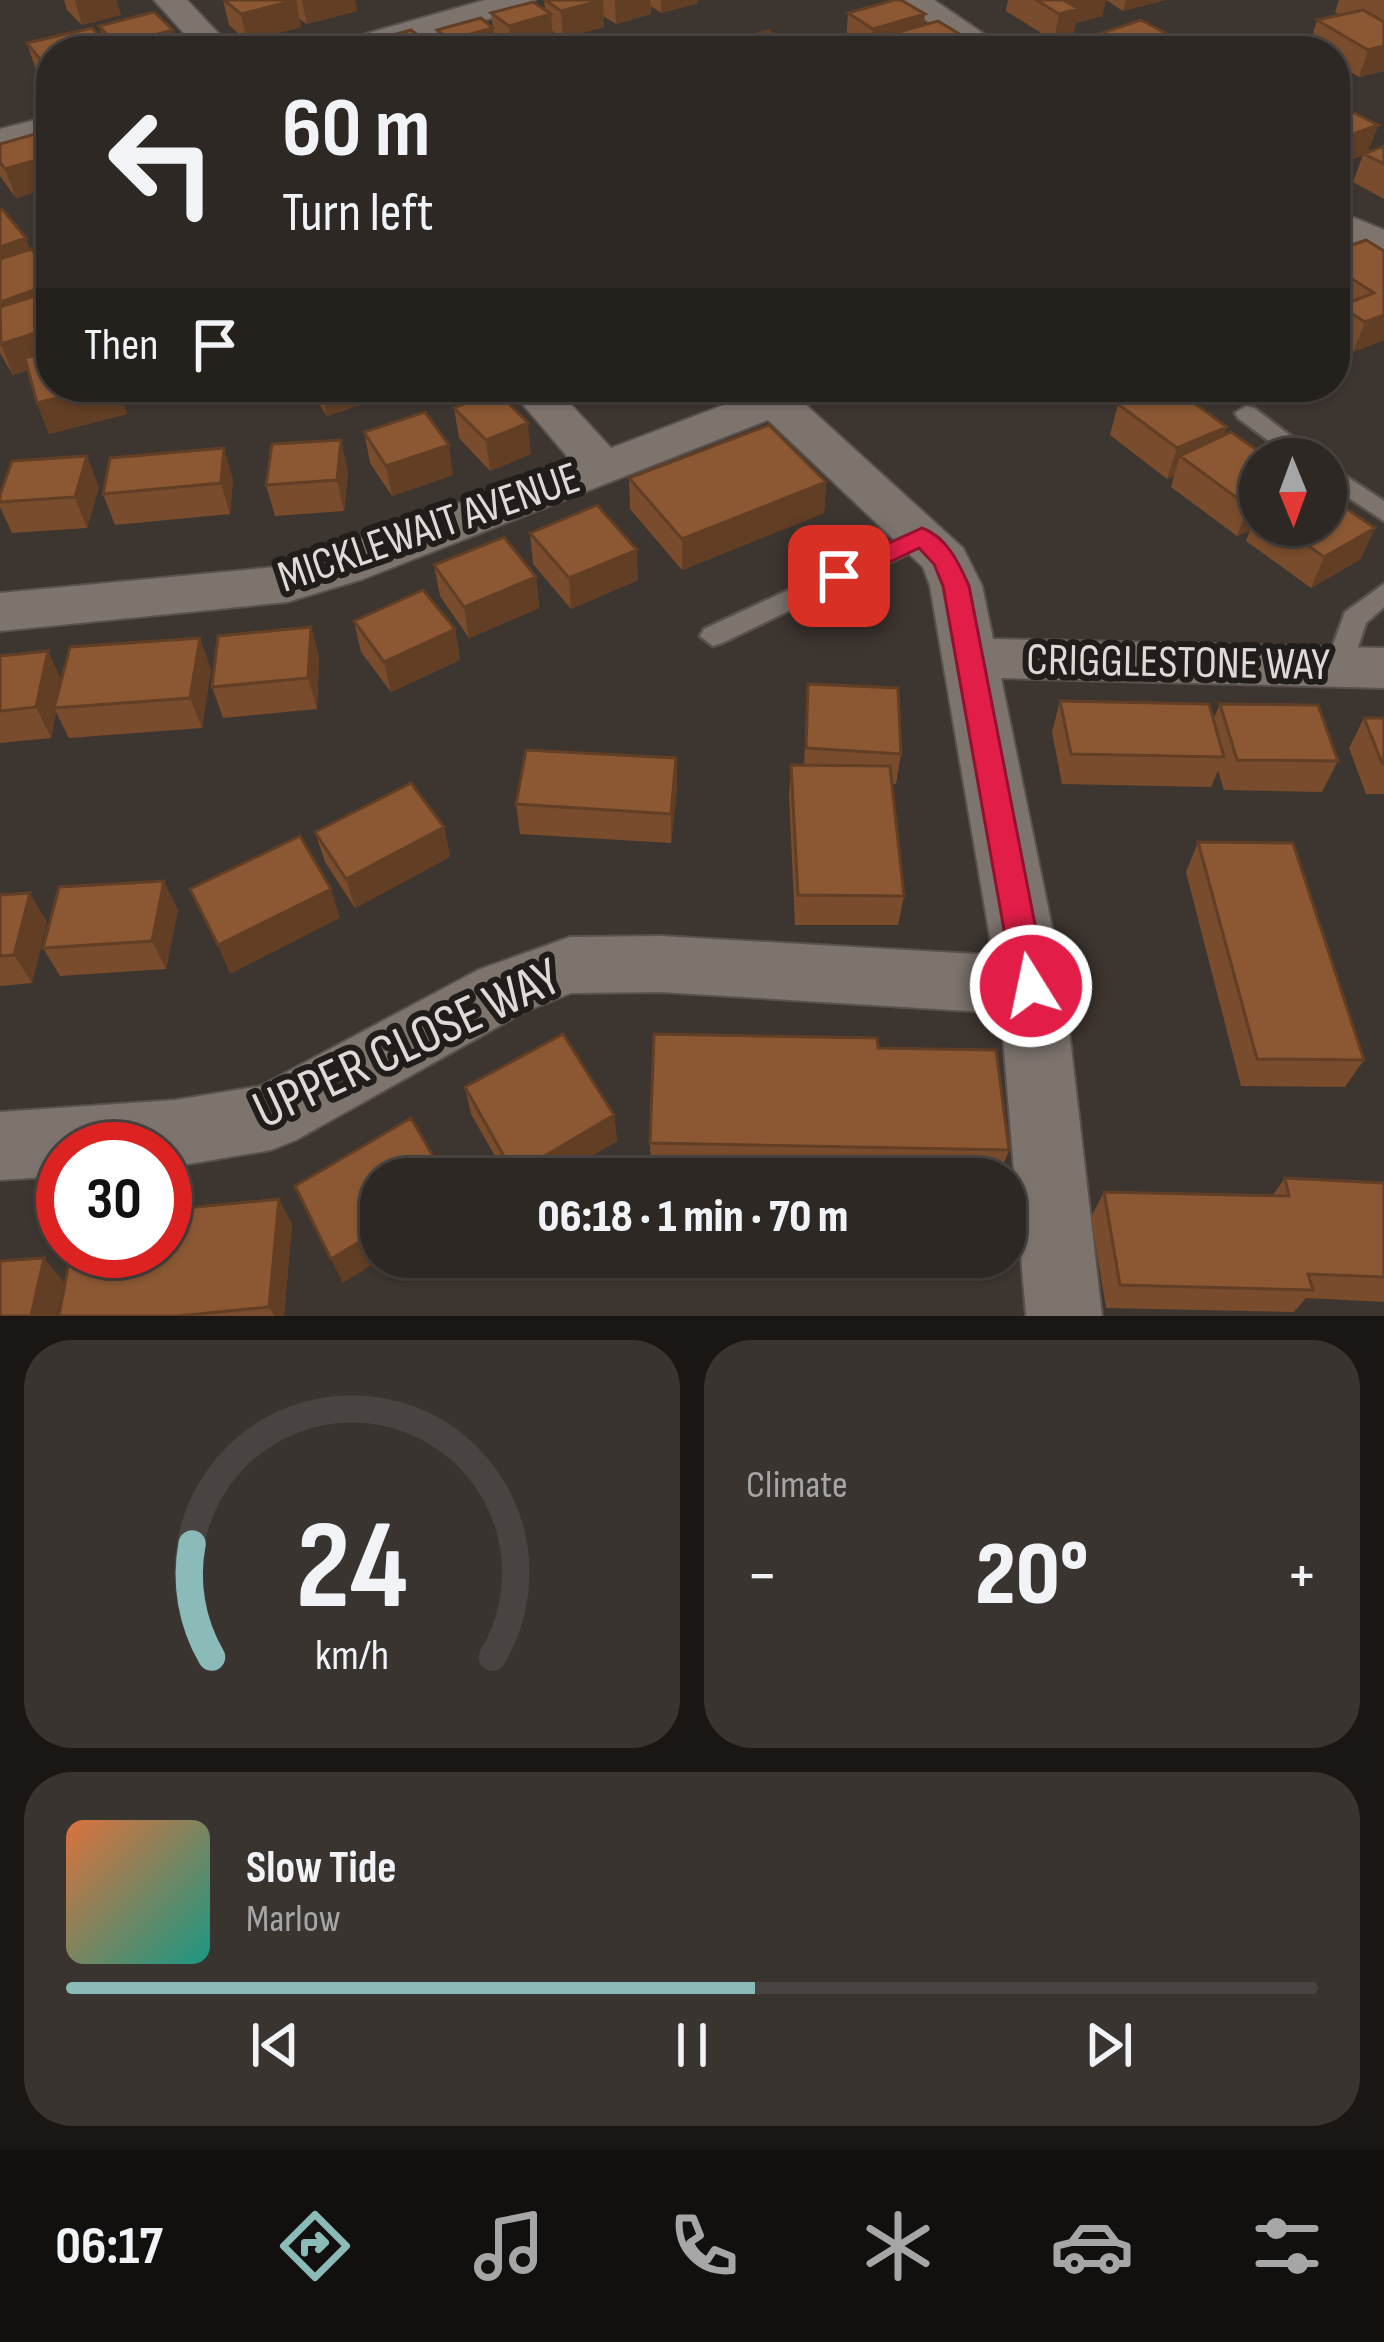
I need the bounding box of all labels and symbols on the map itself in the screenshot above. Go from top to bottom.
north arrow [1239,438,1347,546]
street label: MICKLEWAIT AVENUE [271,451,587,605]
pin [788,525,890,627]
street label: CRIGGLESTONE WAY [1026,633,1330,693]
position arrow [968,923,1094,1049]
street label: UPPER CLOSE WAY [243,944,571,1143]
speed limit sign: 30 [36,1122,192,1278]

